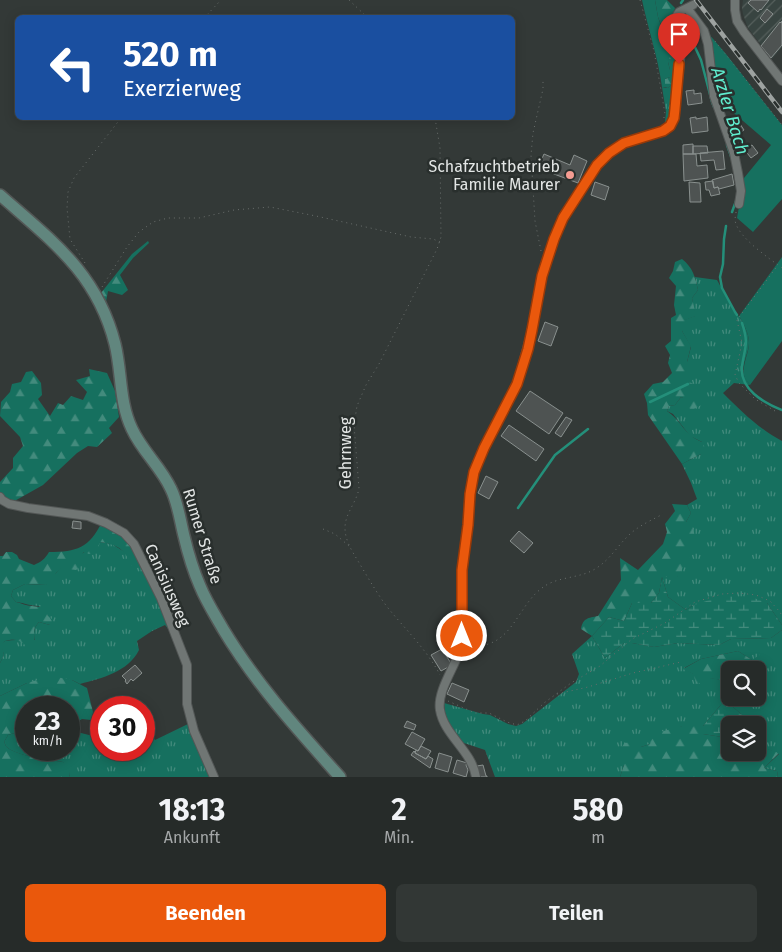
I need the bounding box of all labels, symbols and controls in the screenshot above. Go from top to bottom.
pin [658,13,700,64]
icon: arrive [665,20,693,48]
text: 520 m [123,33,218,75]
icon: left [40,35,105,100]
water label: Arzler Bach [706,64,754,158]
text: Exerzierweg [123,75,241,102]
place label: Schafzuchtbetrieb Familie Maurer [428,157,561,194]
marker: Schafzuchtbetrieb Familie Maurer [564,169,576,181]
street label: Gehrnweg [336,416,355,489]
street label: Rumer Straße [179,486,226,586]
street label: Canisiusweg [141,541,195,630]
position arrow [435,609,487,661]
map controls [721,661,766,761]
button: search [721,661,766,706]
speed limit sign: 30 [90,696,155,761]
text: 23 [35,707,60,737]
button: layers [721,716,766,761]
text: km/h [33,734,62,748]
text: 18:13 [158,792,225,828]
text: 2 [391,792,407,828]
text: 580 [573,792,624,828]
text: Ankunft [164,828,220,847]
text: Min. [384,828,414,847]
text: m [591,828,605,847]
button: Beenden [25,884,386,942]
button: Teilen [396,884,757,942]

